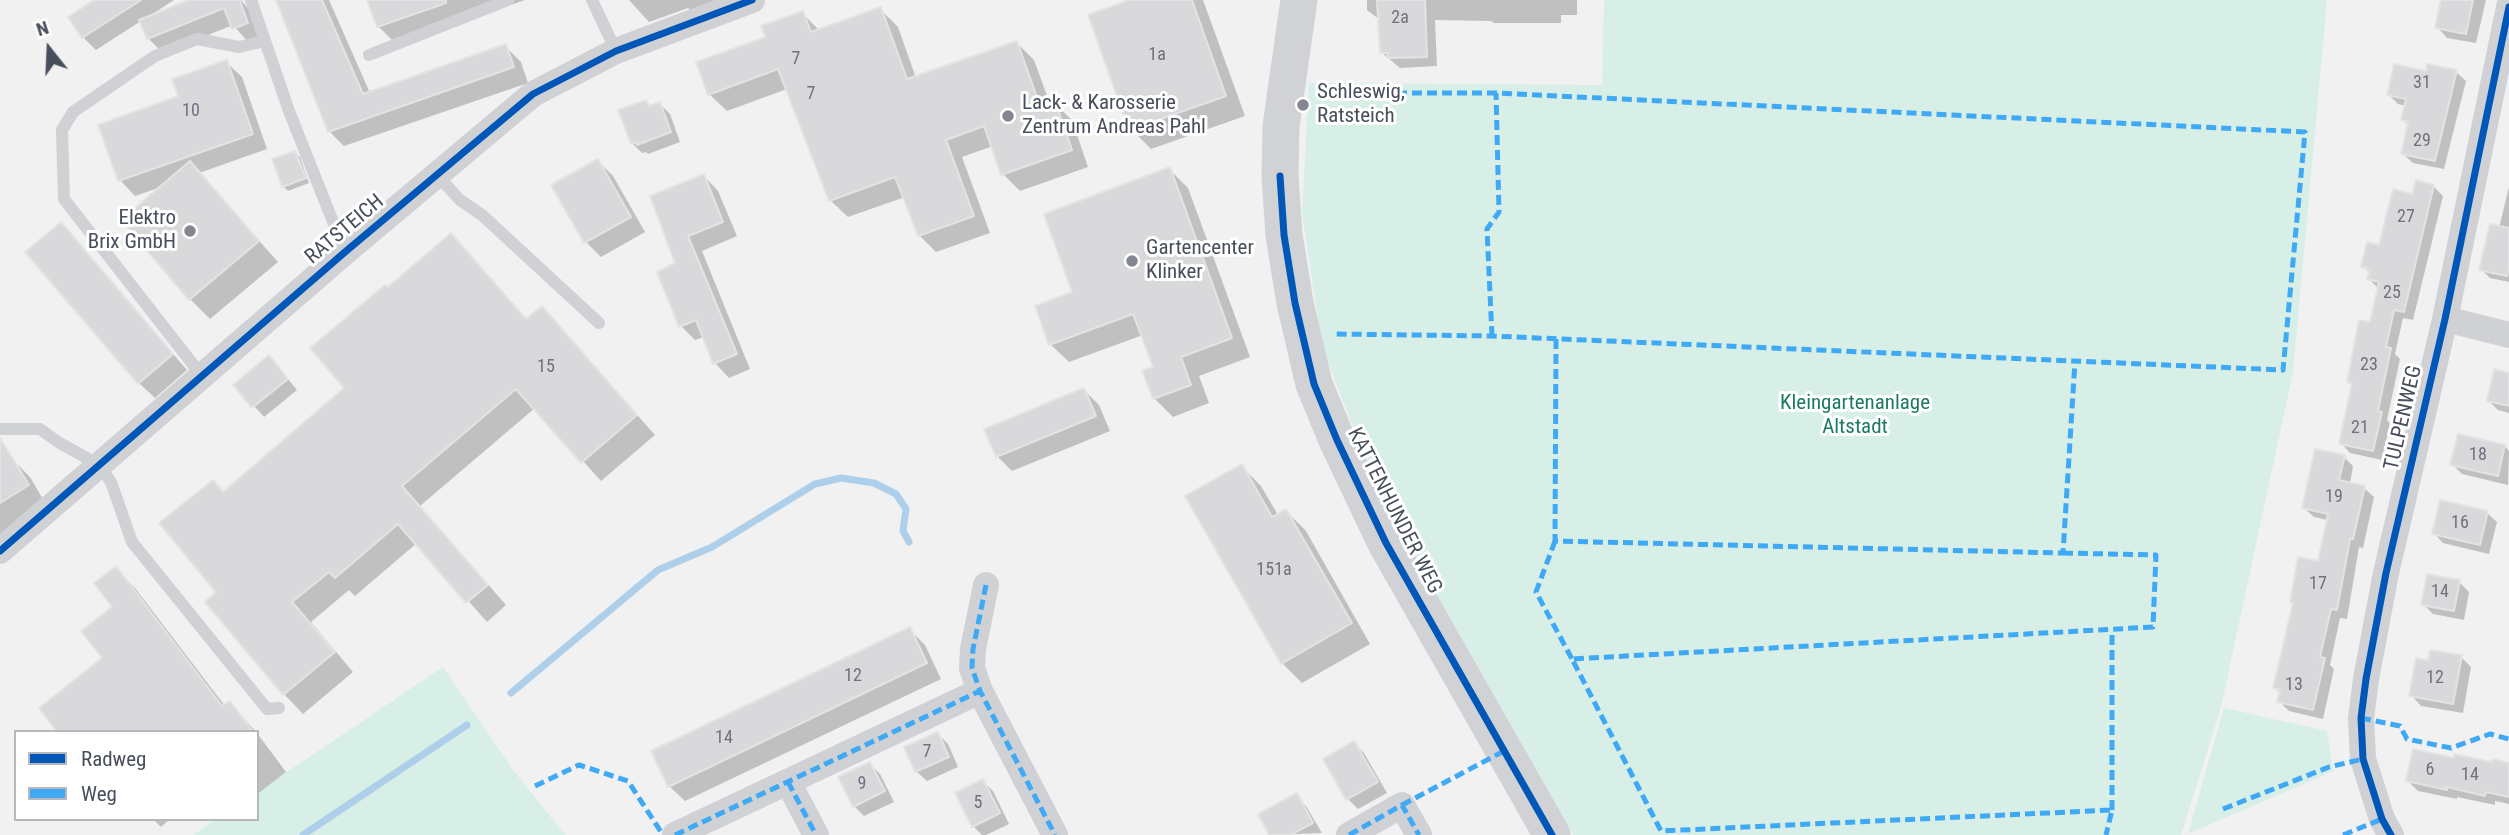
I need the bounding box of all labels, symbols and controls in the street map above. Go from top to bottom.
house number: 2a [1391,7,1409,29]
north arrow [14,14,84,84]
text: N [33,16,51,41]
house number: 1a [1148,44,1166,66]
house number: 7 [792,48,800,70]
house number: 31 [2413,72,2431,94]
place label: Schleswig, Ratsteich [1317,80,1405,130]
house number: 7 [807,83,815,105]
place label: Lack- & Karosserie Zentrum Andreas Pahl [1022,91,1206,141]
marker: Schleswig, Ratsteich [1295,97,1311,113]
house number: 10 [182,100,200,122]
marker: Lack- & Karosserie Zentrum Andreas Pahl [1000,108,1016,124]
house number: 29 [2413,130,2431,152]
street label: RATSTEICH [300,190,390,270]
place label: Elektro Brix GmbH [88,206,176,256]
house number: 27 [2397,206,2415,228]
marker: Elektro Brix GmbH [182,223,198,239]
place label: Gartencenter Klinker [1146,236,1254,286]
marker: Gartencenter Klinker [1124,253,1140,269]
house number: 25 [2383,282,2401,304]
house number: 23 [2360,354,2378,376]
house number: 15 [537,356,555,378]
street label: TULPENWEG [2380,363,2428,473]
park label: Kleingartenanlage Altstadt [1780,391,1930,441]
house number: 21 [2351,417,2369,439]
street label: KATTENHUNDER WEG [1341,424,1447,598]
house number: 18 [2469,444,2487,466]
house number: 19 [2325,486,2343,508]
house number: 16 [2451,512,2469,534]
house number: 151a [1256,559,1292,581]
house number: 17 [2309,573,2327,595]
house number: 14 [2431,581,2449,603]
house number: 12 [844,665,862,687]
house number: 12 [2426,667,2444,689]
house number: 13 [2285,674,2303,696]
house number: 14 [715,727,733,749]
legend [14,730,259,821]
house number: 7 [923,741,931,763]
text: Radweg [81,747,146,771]
house number: 6 [2426,759,2434,781]
house number: 14 [2461,764,2479,786]
house number: 9 [858,773,866,795]
text: Weg [81,782,117,806]
house number: 5 [974,792,982,814]

